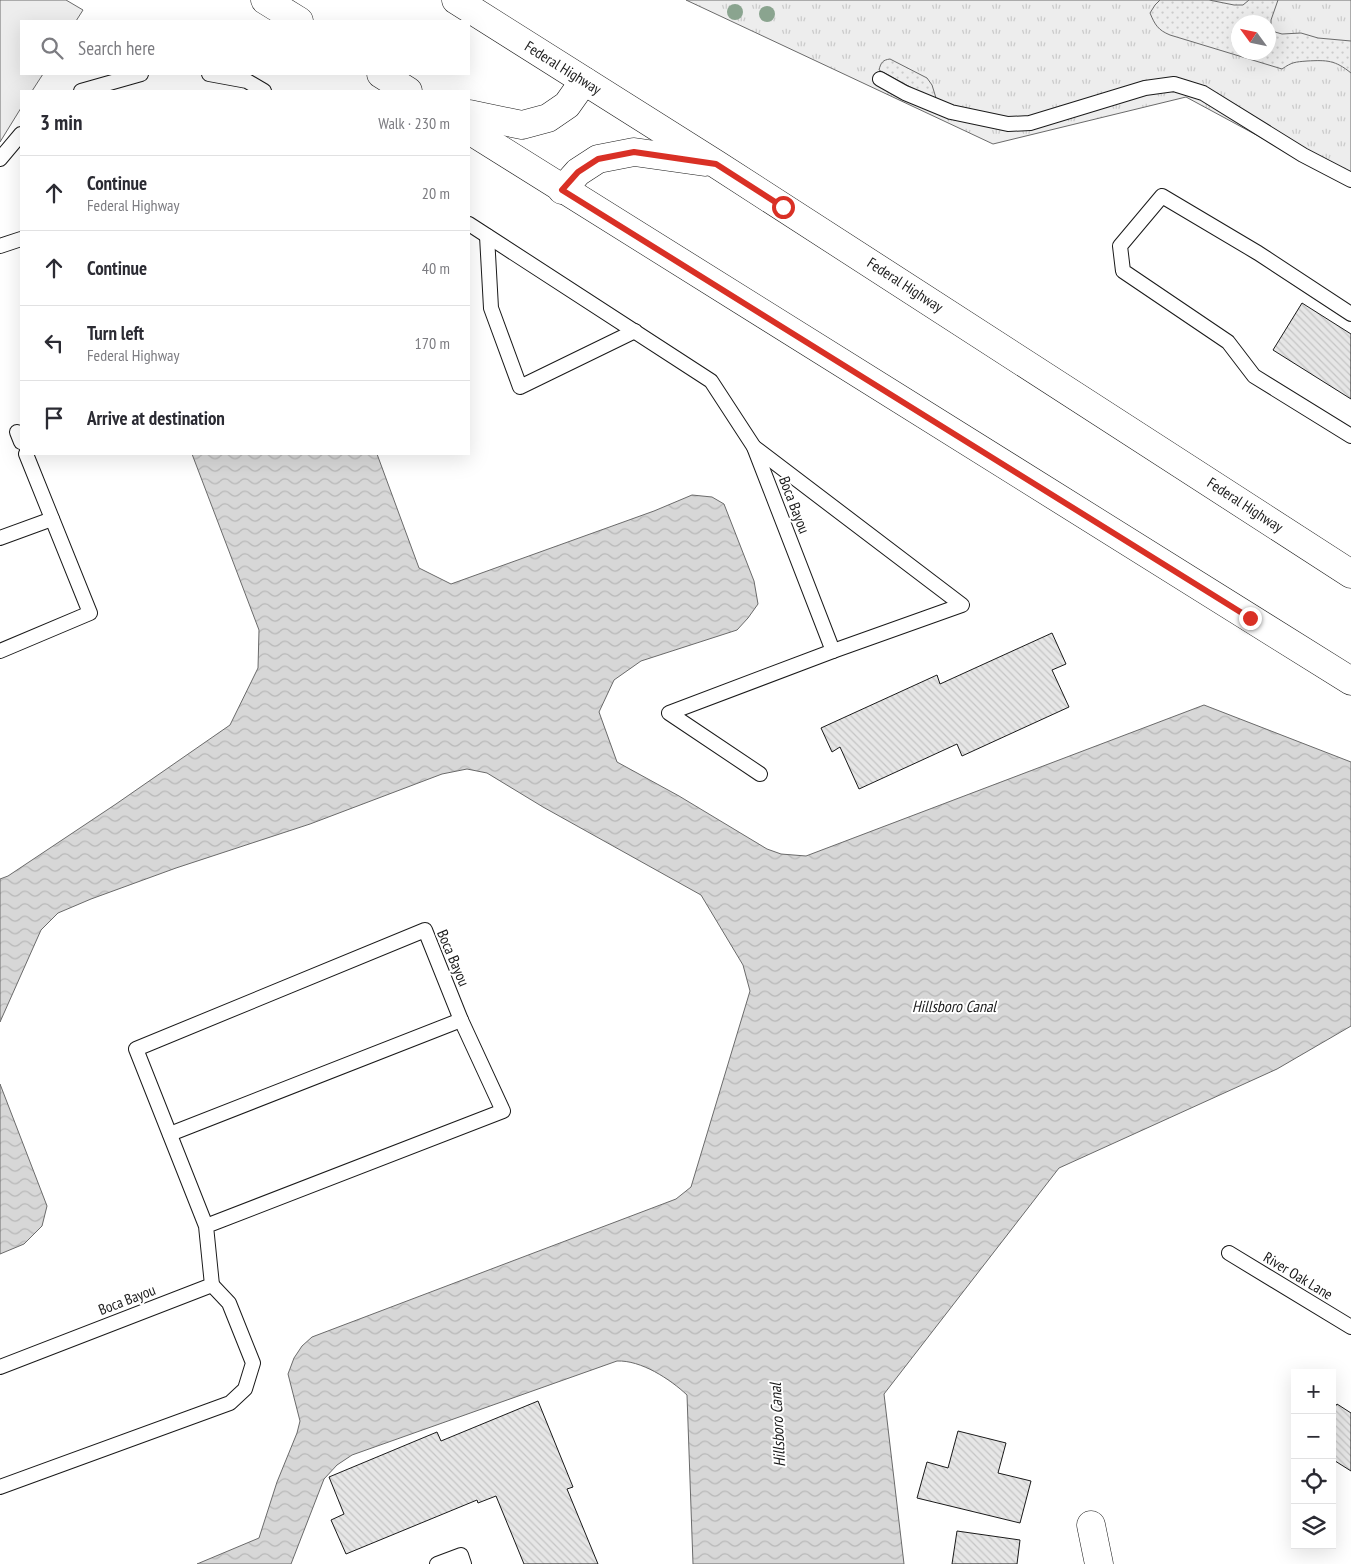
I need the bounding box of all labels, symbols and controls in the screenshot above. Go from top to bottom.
north arrow [1231,15,1276,60]
search box [20,20,470,75]
icon: search [38,34,66,62]
text: Search here [78,36,155,60]
street label: Federal Highway [521,37,605,99]
text: 3 min [40,109,82,136]
text: Walk · 230 m [378,113,450,133]
text: Continue [87,171,147,195]
icon: ahead [40,179,68,207]
text: 20 m [422,183,450,203]
text: Federal Highway [87,195,180,215]
route start [772,196,795,219]
street label: Federal Highway [864,253,947,316]
icon: ahead [40,254,68,282]
text: Continue [87,256,147,280]
text: 40 m [422,258,450,278]
text: Turn left [87,321,144,345]
icon: left [40,329,68,357]
text: 170 m [415,333,450,353]
text: Federal Highway [87,345,180,365]
icon: arrive [40,404,68,432]
text: Arrive at destination [87,406,225,430]
street label: Federal Highway [1204,473,1287,536]
street label: Boca Bayou [775,474,814,536]
route end [1239,607,1262,630]
street label: Boca Bayou [433,927,474,989]
water label: Hillsboro Canal [912,996,997,1016]
street label: River Oak Lane [1260,1247,1336,1304]
street label: Boca Bayou [96,1280,158,1319]
map controls [1291,1369,1336,1549]
button: + [1291,1369,1336,1414]
water label: Hillsboro Canal [765,1381,789,1468]
button: − [1291,1414,1336,1459]
button: locate [1291,1459,1336,1504]
button: layers [1291,1504,1336,1549]

